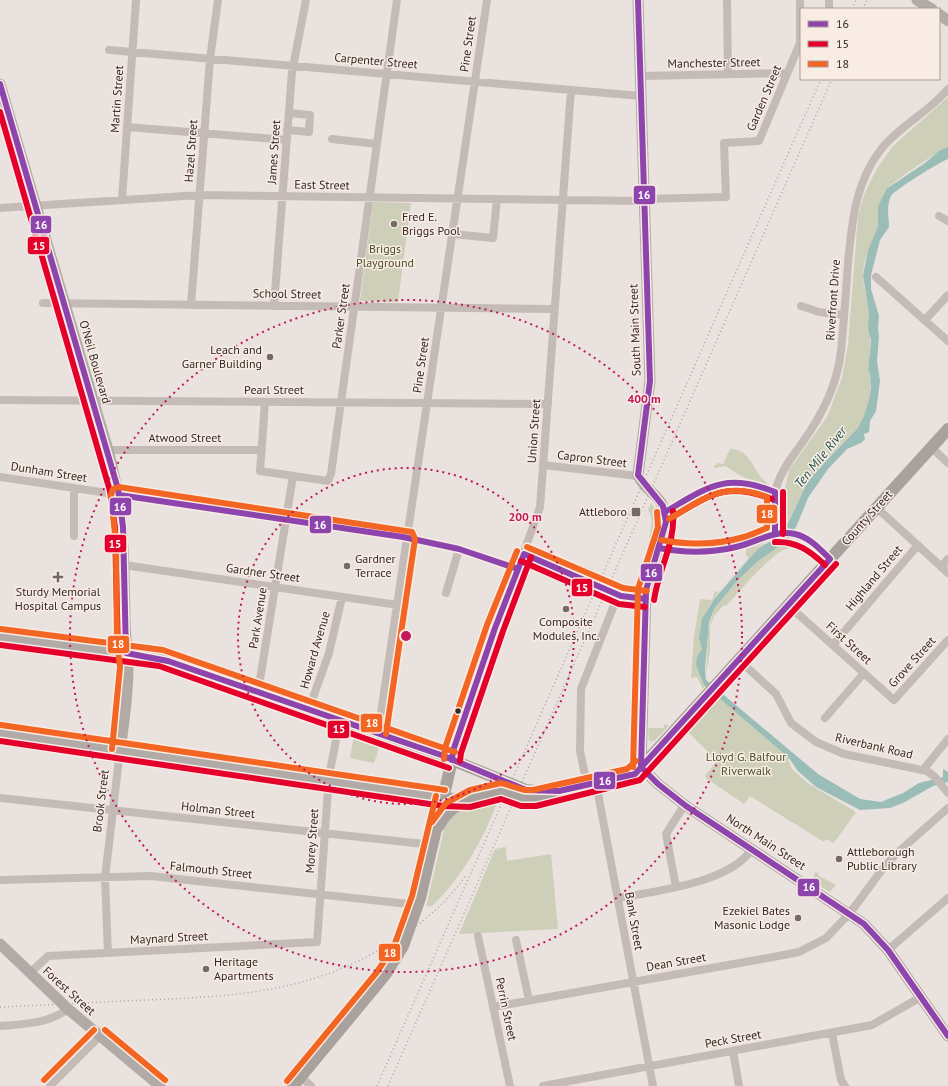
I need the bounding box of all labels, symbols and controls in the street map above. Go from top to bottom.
legend [800,8,940,80]
street label: Pine Street [456,15,479,73]
text: 16 [836,16,849,31]
text: 15 [836,36,849,51]
street label: Carpenter Street [334,49,418,72]
street label: Manchester Street [667,54,761,71]
text: 18 [836,56,849,71]
street label: Garden Street [743,62,784,133]
street label: Martin Street [107,65,126,133]
street label: Hazel Street [181,119,200,183]
street label: James Street [264,119,283,186]
street label: East Street [294,177,350,192]
line badge: 16 [633,185,656,205]
text: 16 [638,188,650,202]
place label: Fred E. Briggs Pool [402,209,461,238]
line badge: 16 [30,215,52,234]
text: 16 [35,218,47,232]
marker: Fred E. Briggs Pool [389,219,399,229]
line badge: 15 [27,236,50,255]
text: 15 [33,239,45,253]
park label: Briggs Playground [356,241,414,270]
street label: Riverfront Drive [822,259,843,341]
street label: Parker Street [328,282,353,350]
street label: South Main Street [625,284,644,376]
street label: School Street [253,285,321,302]
street label: O'Neil Boulevard [76,318,115,405]
street label: Pine Street [409,336,432,394]
place label: Leach and Garner Building [182,342,262,371]
marker: Leach and Garner Building [265,352,275,362]
street label: Pearl Street [244,382,304,397]
text: 400 m [627,391,661,406]
street label: Union Street [524,398,543,464]
water label: Ten Mile River [790,423,851,492]
street label: Atwood Street [149,430,221,445]
street label: Capron Street [556,447,628,470]
street label: Dunham Street [10,458,88,485]
street label: County Street [838,487,895,548]
line badge: 16 [109,497,132,516]
text: 16 [114,500,126,514]
place label: Attleboro [579,504,627,519]
line badge: 18 [756,504,778,524]
marker: Attleboro [630,506,642,518]
text: 18 [761,507,773,521]
text: 200 m [508,509,542,524]
line badge: 16 [309,515,332,534]
text: 16 [314,518,326,532]
line badge: 15 [104,534,127,553]
text: 15 [109,537,121,551]
street label: Highland Street [842,542,905,613]
place label: Gardner Terrace [355,551,396,580]
street label: Gardner Street [225,560,301,585]
marker: Gardner Terrace [342,561,352,571]
line badge: 16 [640,563,663,582]
text: 16 [645,566,657,580]
marker: Sturdy Memorial Hospital Campus [52,571,64,583]
line badge: 15 [571,578,593,597]
text: 15 [576,581,588,595]
place label: Sturdy Memorial Hospital Campus [15,584,101,613]
street label: Park Avenue [245,586,270,650]
marker: Composite Modules, Inc. [561,604,571,614]
street label: Howard Avenue [296,609,333,690]
place label: Composite Modules, Inc. [533,614,599,643]
street label: First Street [823,618,875,667]
centre of rings [399,629,413,643]
street label: Grove Street [885,633,938,690]
line badge: 18 [107,635,130,654]
text: 18 [112,637,124,651]
unlabelled marker [453,706,463,716]
line badge: 18 [360,713,383,733]
text: 18 [366,716,378,730]
line badge: 15 [327,720,350,739]
text: 15 [333,722,345,736]
street label: Riverbank Road [834,729,914,762]
park label: Lloyd G. Balfour Riverwalk [706,749,786,778]
street label: Brook Street [89,769,112,833]
line badge: 16 [593,771,616,790]
text: 16 [599,774,611,788]
street label: Holman Street [180,798,256,821]
street label: Morey Street [302,808,321,874]
street label: North Main Street [724,810,809,873]
place label: Attleborough Public Library [847,844,917,873]
marker: Attleborough Public Library [834,854,844,864]
street label: Falmouth Street [169,858,253,881]
line badge: 16 [797,878,820,897]
text: 16 [803,880,815,894]
street label: Bank Street [622,891,647,951]
place label: Ezekiel Bates Masonic Lodge [714,903,790,932]
marker: Ezekiel Bates Masonic Lodge [793,913,803,923]
street label: Maynard Street [130,928,208,947]
line badge: 18 [378,943,401,962]
text: 18 [384,946,396,960]
street label: Dean Street [645,949,707,974]
place label: Heritage Apartments [214,954,274,983]
street label: Forest Street [40,963,99,1018]
marker: Heritage Apartments [201,964,211,974]
street label: Perrin Street [492,976,520,1042]
street label: Peck Street [704,1026,762,1051]

